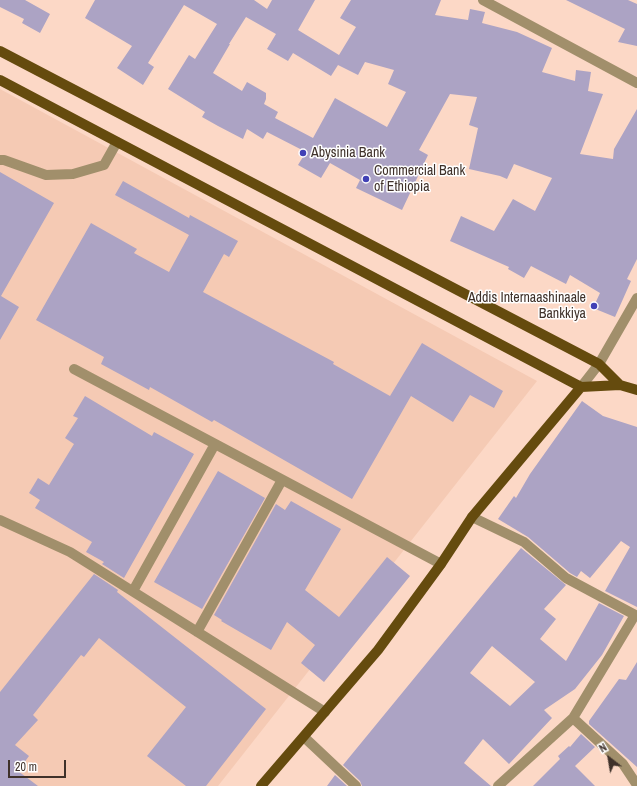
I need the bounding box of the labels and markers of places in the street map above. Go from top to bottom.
place label: Abysinia Bank [311,145,385,161]
marker: Abysinia Bank [298,148,308,158]
place label: Commercial Bank of Ethiopia [374,163,465,196]
marker: Commercial Bank of Ethiopia [361,174,371,184]
place label: Addis Internaashinaale Bankkiya [468,290,586,322]
marker: Addis Internaashinaale Bankkiya [589,301,599,311]

